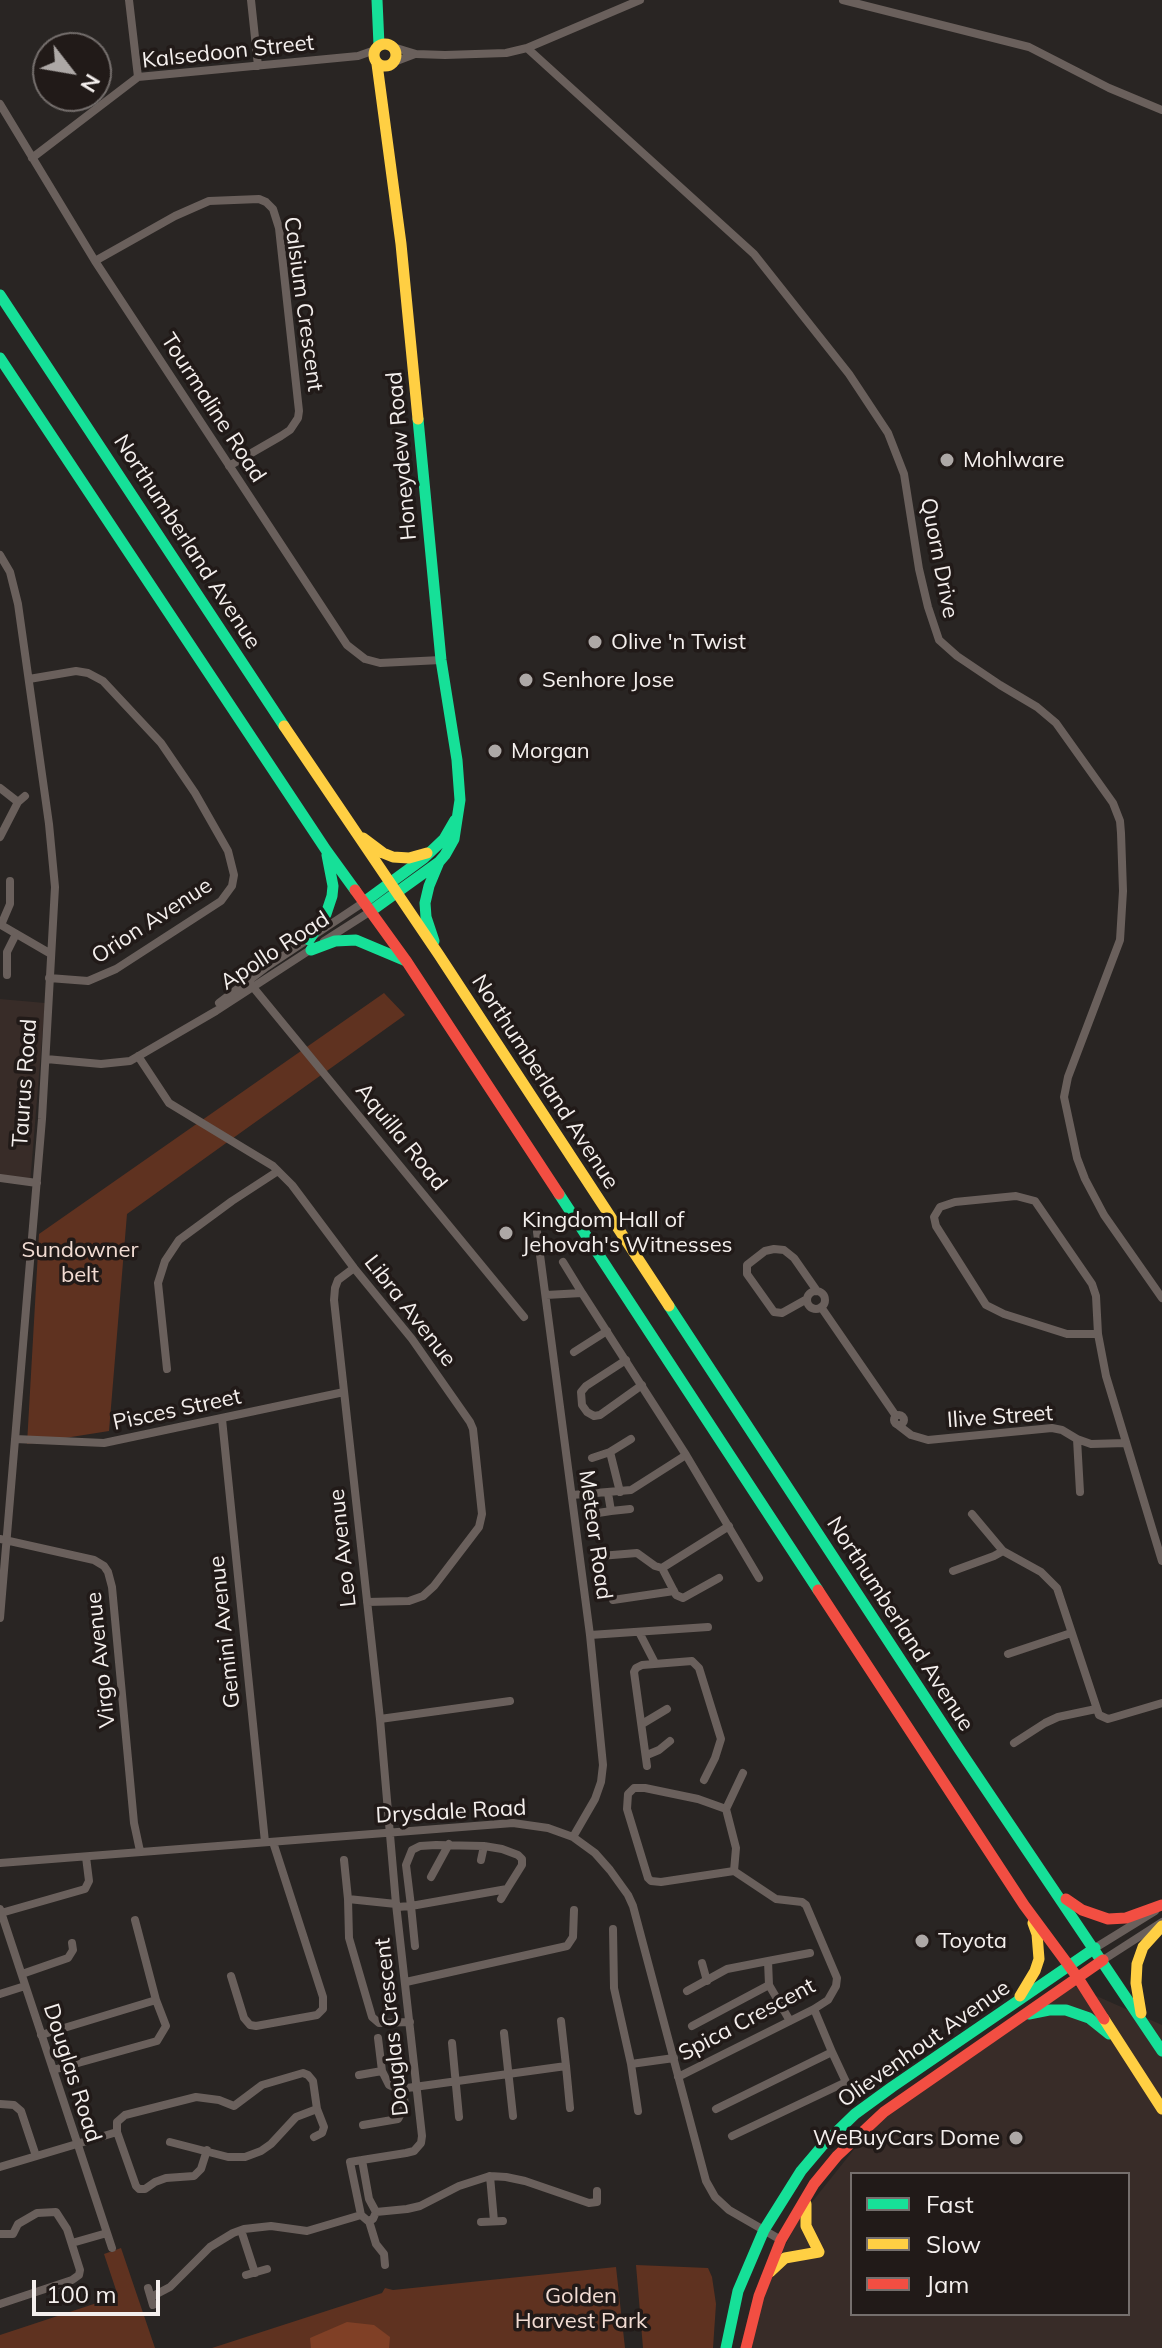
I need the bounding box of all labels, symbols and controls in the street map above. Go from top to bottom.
street label: Kalsedoon Street [141,30,315,74]
north arrow [32,32,112,112]
text: N [75,69,107,98]
street label: Calsium Crescent [278,215,328,393]
street label: Tourmaline Road [155,329,271,487]
street label: Honeydew Road [381,370,423,542]
street label: Northumberland Avenue [108,430,266,654]
place label: Mohlware [963,447,1064,473]
marker: Mohlware [938,451,956,469]
street label: Quorn Drive [914,496,964,620]
place label: Olive 'n Twist [611,629,746,655]
marker: Olive 'n Twist [586,633,604,651]
place label: Senhore Jose [542,667,674,693]
marker: Senhore Jose [517,671,535,689]
place label: Morgan [511,738,590,764]
marker: Morgan [486,742,504,760]
street label: Orion Avenue [87,872,217,970]
street label: Apollo Road [216,906,334,996]
street label: Northumberland Avenue [466,970,624,1194]
street label: Taurus Road [7,1018,43,1148]
street label: Aquilla Road [350,1078,452,1196]
place label: Kingdom Hall of Jehovah's Witnesses [522,1207,733,1258]
marker: Kingdom Hall of Jehovah's Witnesses [497,1224,515,1242]
park label: Sundowner belt [22,1237,138,1288]
street label: Libra Avenue [358,1250,462,1372]
street label: Pisces Street [110,1384,244,1436]
street label: Ilive Street [946,1400,1054,1434]
street label: Meteor Road [573,1468,617,1602]
street label: Leo Avenue [324,1488,362,1608]
street label: Northumberland Avenue [821,1512,979,1736]
street label: Gemini Avenue [204,1554,246,1710]
street label: Virgo Avenue [81,1591,121,1729]
street label: Drysdale Road [375,1795,527,1829]
place label: Toyota [938,1928,1007,1954]
marker: Toyota [913,1932,931,1950]
street label: Douglas Crescent [370,1937,414,2117]
street label: Spica Crescent [674,1973,820,2067]
street label: Olievenhout Avenue [833,1975,1015,2113]
street label: Douglas Road [37,2000,107,2146]
place label: WeBuyCars Dome [813,2125,1000,2151]
marker: WeBuyCars Dome [1007,2129,1025,2147]
legend [850,2172,1130,2316]
text: Fast [926,2189,974,2219]
text: Slow [926,2229,981,2259]
scale bar [36,2264,164,2314]
text: Jam [926,2269,969,2299]
text: 100 m [46,2279,117,2309]
park label: Golden Harvest Park [515,2283,647,2334]

